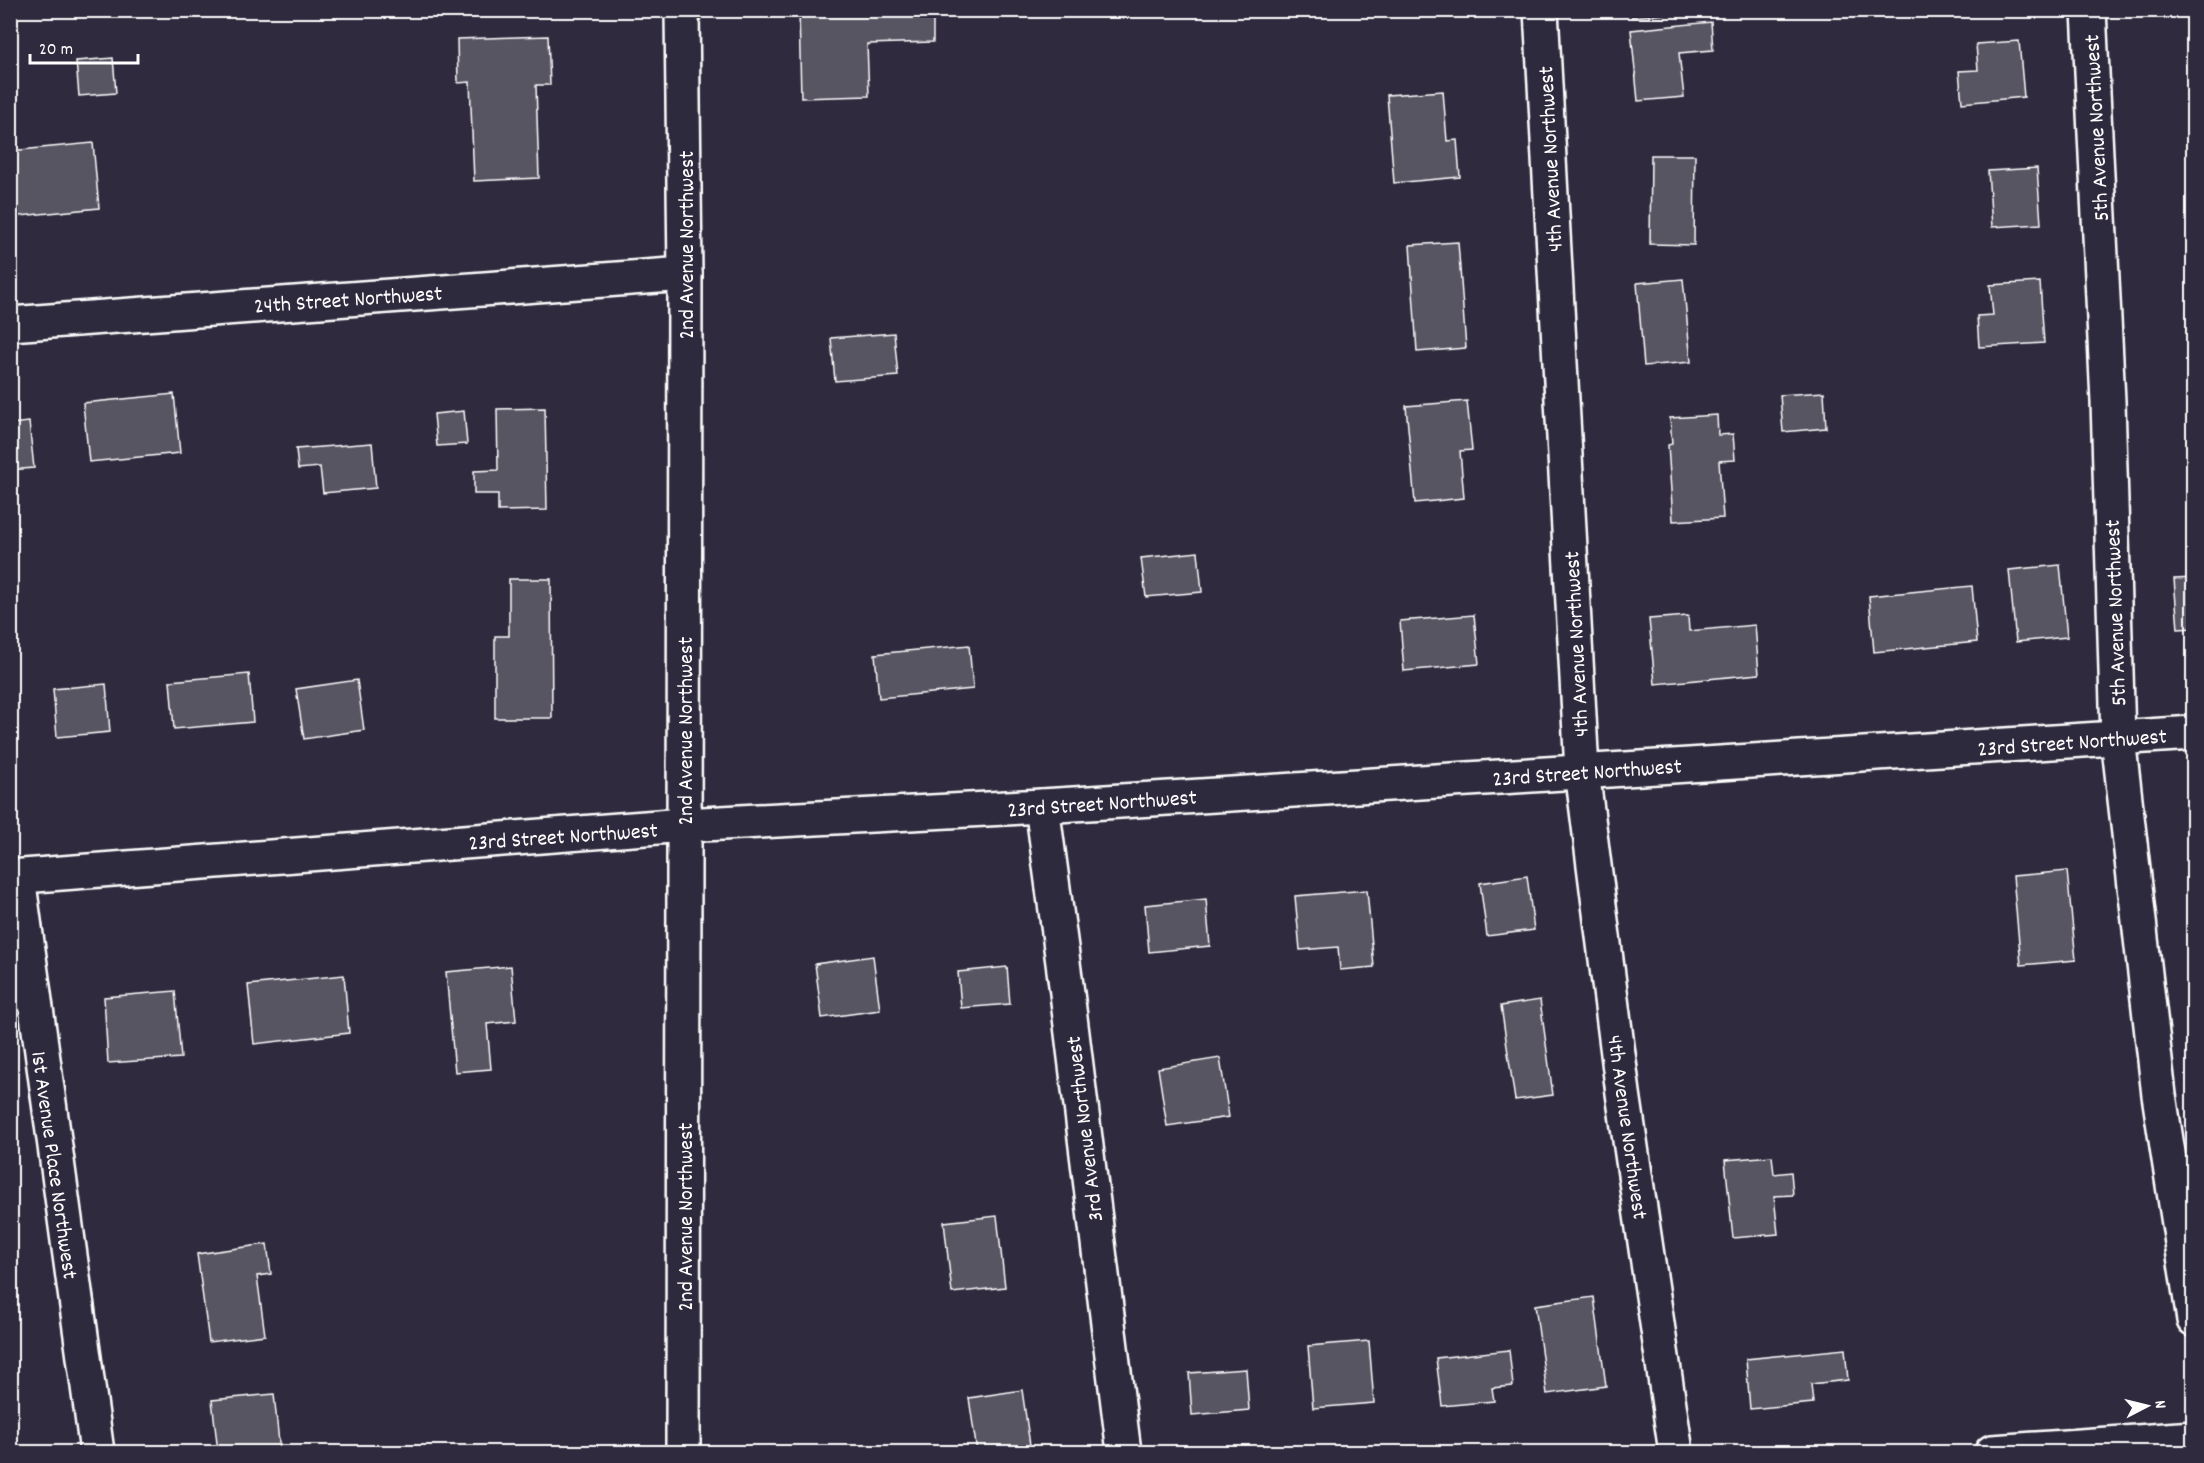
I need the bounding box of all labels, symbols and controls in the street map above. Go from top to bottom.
scale bar [30,27,138,65]
street label: 5th Avenue Northwest [2078,34,2119,222]
text: 20 m [39,38,73,63]
street label: 4th Avenue Northwest [1532,65,1573,252]
street label: 2nd Avenue Northwest [673,151,704,339]
street label: 24th Street Northwest [253,279,443,324]
street label: 5th Avenue Northwest [2099,519,2136,707]
street label: 4th Avenue Northwest [1558,550,1599,737]
street label: 2nd Avenue Northwest [672,637,703,825]
street label: 23rd Street Northwest [1977,722,2168,767]
street label: 23rd Street Northwest [1492,752,1683,797]
street label: 23rd Street Northwest [1007,783,1198,828]
street label: 23rd Street Northwest [468,816,659,861]
street label: 4th Avenue Northwest [1597,1033,1654,1222]
street label: 3rd Avenue Northwest [1060,1034,1113,1223]
street label: 1st Avenue Place Northwest [21,1050,84,1281]
street label: 2nd Avenue Northwest [672,1123,703,1311]
north arrow [2117,1376,2177,1436]
text: N [2148,1399,2171,1410]

